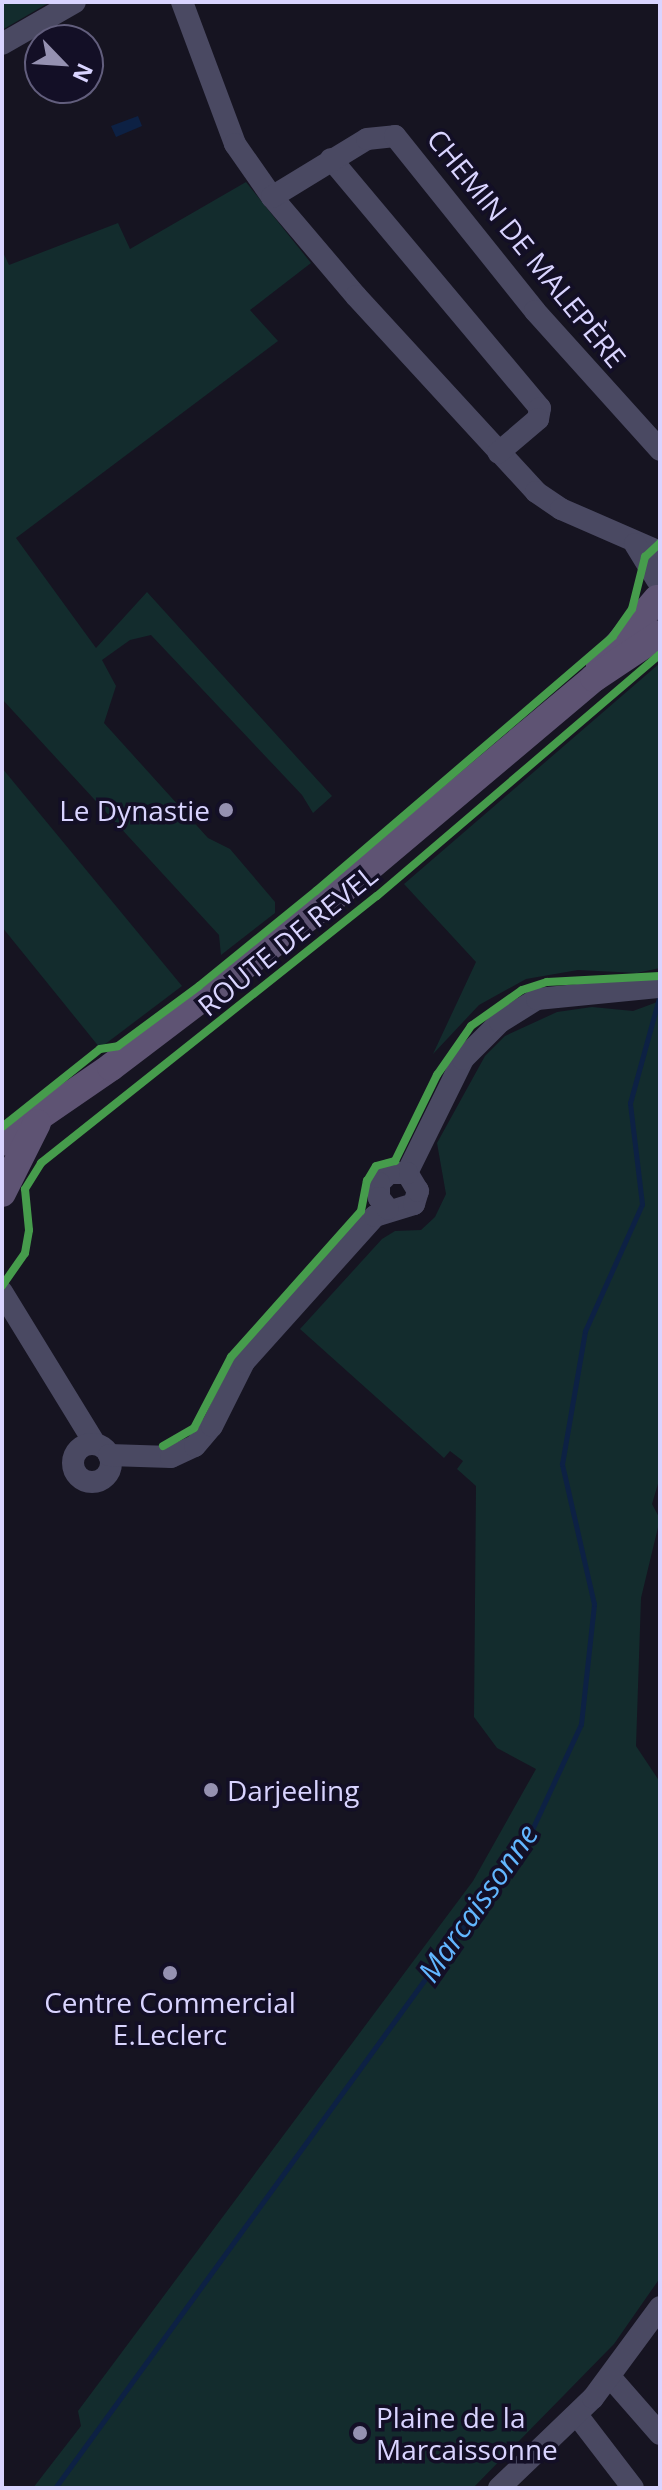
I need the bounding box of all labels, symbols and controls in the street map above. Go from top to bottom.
north arrow [24,24,104,104]
text: N [67,59,101,88]
street label: CHEMIN DE MALEPÈRE [421,122,633,374]
place label: Le Dynastie [59,793,210,827]
marker: Le Dynastie [217,801,235,819]
street label: ROUTE DE REVEL [191,858,383,1022]
place label: Darjeeling [227,1773,359,1807]
marker: Darjeeling [202,1781,220,1799]
water label: Marcaissonne [410,1817,546,1989]
marker: Centre Commercial E.Leclerc [161,1964,179,1982]
place label: Centre Commercial E.Leclerc [44,1985,296,2051]
place label: Plaine de la Marcaissonne [376,2400,558,2466]
marker: Plaine de la Marcaissonne [351,2424,369,2442]

